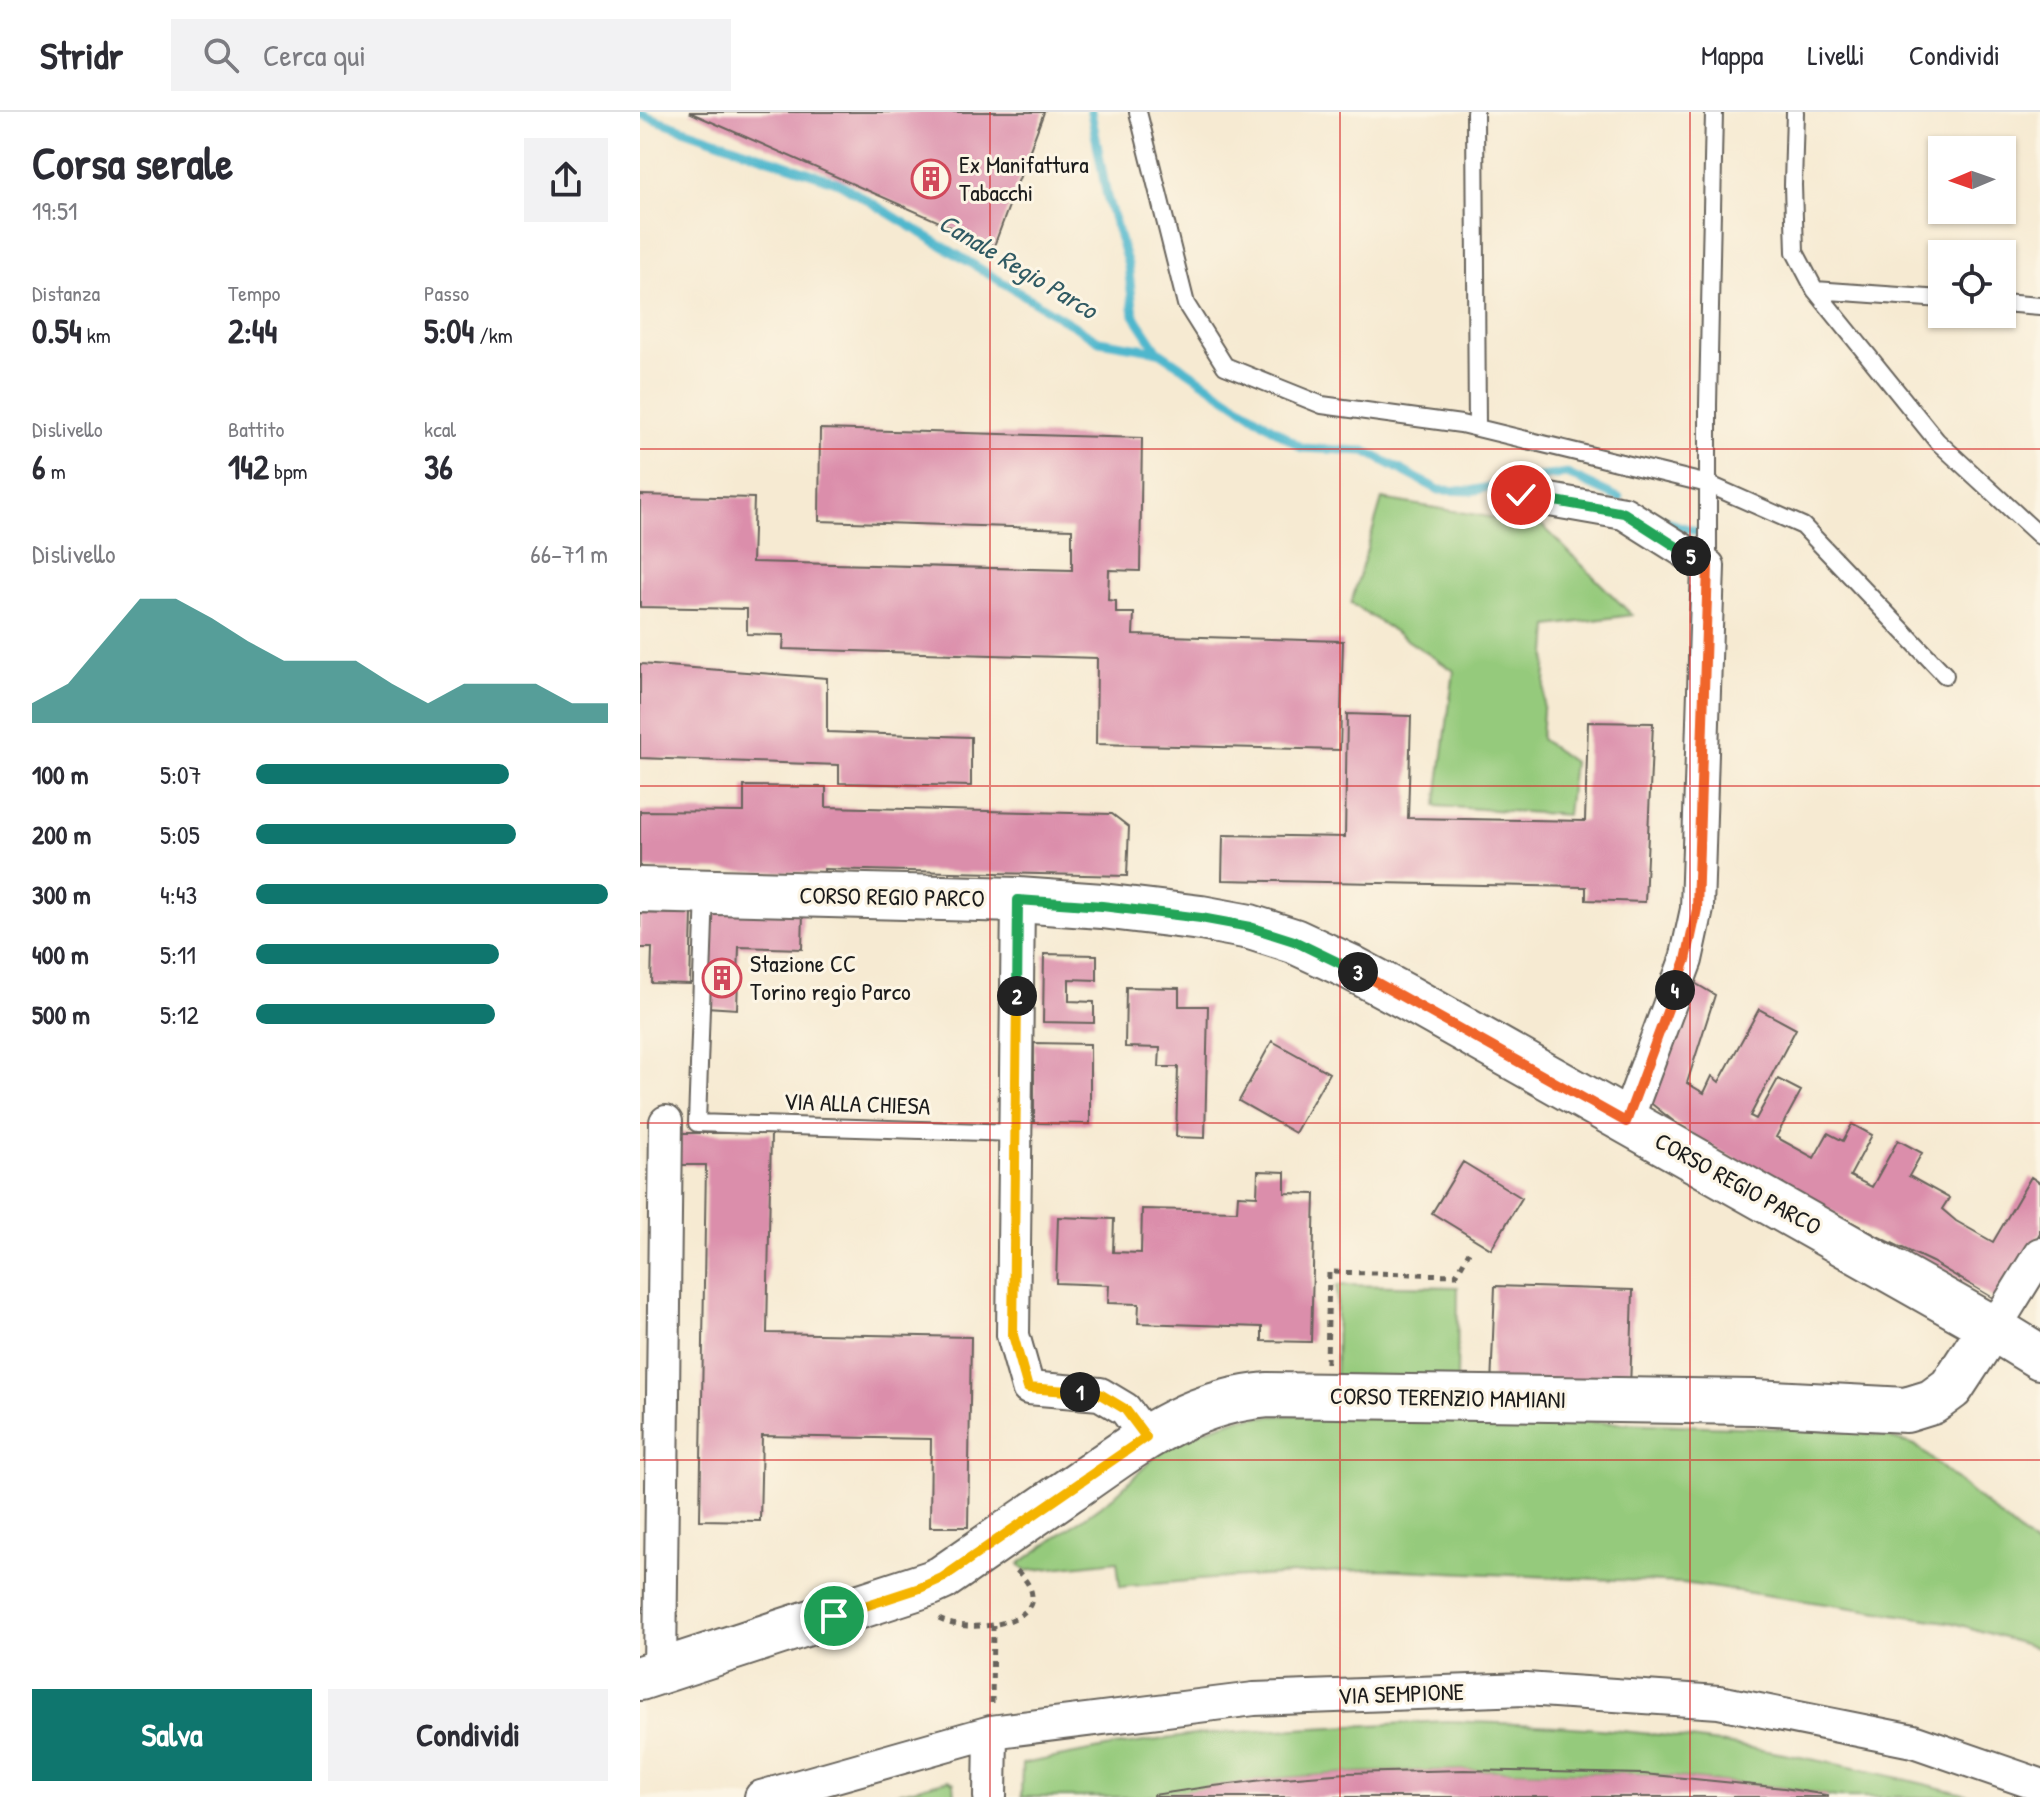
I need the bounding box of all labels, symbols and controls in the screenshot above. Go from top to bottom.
search box [171,19,731,91]
text: Stridr [40,29,123,81]
icon: search [199,33,243,77]
text: Cerca qui [263,35,366,75]
text: Mappa [1701,36,1763,74]
text: Livelli [1807,36,1865,74]
text: Condividi [1909,36,2000,74]
text: Corsa serale [32,133,233,193]
north arrow [1928,136,2016,224]
map controls [1928,136,2016,328]
button: share [524,138,608,222]
place label: Ex Manifattura Tabacchi [959,148,1089,208]
building icon: Ex Manifattura Tabacchi [910,158,952,200]
text: 19:51 [32,193,77,228]
water label: Canale Regio Parco [932,204,1106,329]
button: locate [1928,240,2016,328]
text: Distanza [32,278,100,308]
text: Tempo [228,278,280,308]
text: Passo [424,278,469,308]
text: 0.54 [32,308,82,354]
text: 2:44 [228,308,277,354]
text: 5:04 [424,308,474,354]
text: km [82,320,111,350]
text: /km [474,320,513,350]
text: Dislivello [32,414,103,444]
text: Battito [228,414,284,444]
text: kcal [424,414,456,444]
text: 6 [32,444,46,490]
text: 142 [228,444,269,490]
text: 36 [424,444,453,490]
text: m [46,456,66,486]
text: bpm [269,456,308,486]
pin [1487,461,1555,529]
icon: check [1499,473,1543,517]
text: Dislivello [32,536,115,571]
text: 66–71 m [530,536,608,571]
pin: 5 [1671,536,1711,576]
text: 5 [1686,541,1696,571]
text: 100 m [32,757,88,792]
text: 5:07 [160,757,202,792]
text: 200 m [32,817,91,852]
text: 5:05 [160,817,200,852]
text: 300 m [32,877,91,912]
text: 4:43 [160,877,197,912]
street label: CORSO REGIO PARCO [799,878,985,914]
text: 400 m [32,937,89,972]
text: 5:11 [160,937,196,972]
place label: Stazione CC Torino regio Parco [750,947,911,1007]
pin: 3 [1338,952,1378,992]
building icon: Stazione CC Torino regio Parco [701,957,743,999]
text: 3 [1353,957,1363,987]
pin: 4 [1655,970,1695,1010]
text: 4 [1671,975,1679,1005]
pin: 2 [997,976,1037,1016]
text: 2 [1012,981,1022,1011]
text: 500 m [32,997,90,1032]
text: 5:12 [160,997,199,1032]
street label: VIA ALLA CHIESA [783,1084,931,1122]
street label: CORSO REGIO PARCO [1650,1124,1827,1242]
pin: 1 [1060,1372,1100,1412]
text: 1 [1076,1377,1084,1407]
street label: CORSO TERENZIO MAMIANI [1330,1379,1566,1415]
pin [800,1582,868,1650]
icon: arrive [812,1594,856,1638]
street label: VIA SEMPIONE [1337,1675,1465,1711]
button: Salva [32,1689,312,1781]
button: Condividi [328,1689,608,1781]

